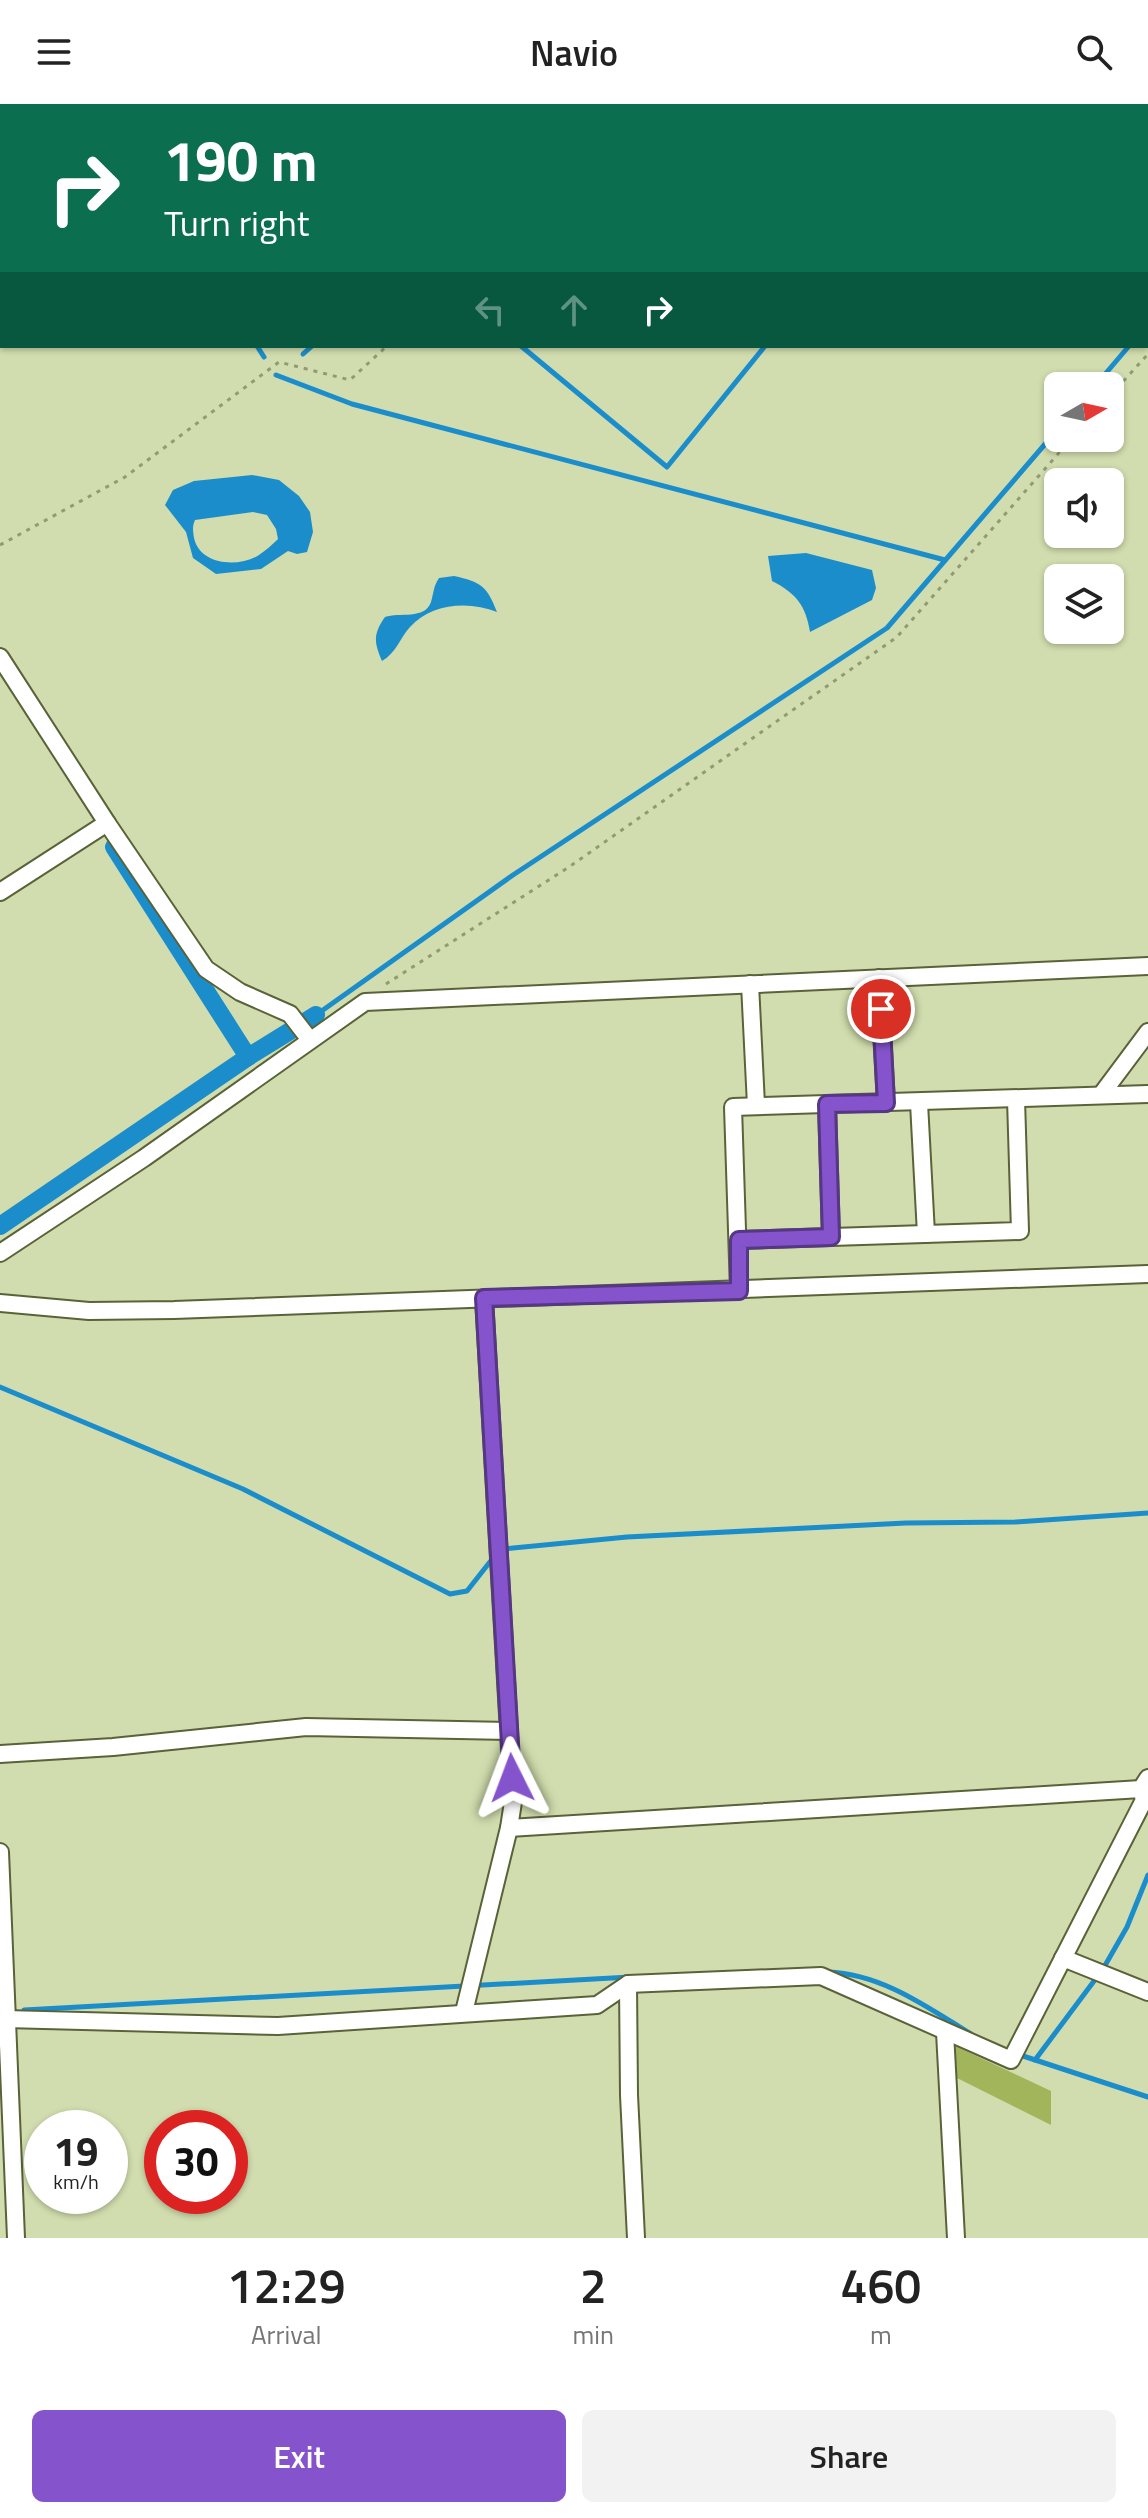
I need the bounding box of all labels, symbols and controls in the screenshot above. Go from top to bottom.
text: Navio [530,25,618,80]
icon: menu [32,30,76,74]
icon: search [1072,30,1116,74]
text: 190 m [164,118,317,203]
icon: right [32,136,136,240]
text: Turn right [164,195,309,250]
icon: left [468,288,512,332]
icon: ahead [552,288,596,332]
icon: right [636,288,680,332]
north arrow [1044,372,1124,452]
map controls [1044,372,1124,644]
button: sound [1044,468,1124,548]
button: layers [1044,564,1124,644]
pin [847,975,915,1043]
icon: arrive [859,987,903,1031]
position arrow [470,1736,554,1820]
speed limit sign: 30 [144,2110,248,2214]
text: 19 [54,2121,98,2182]
text: km/h [53,2166,99,2197]
text: 12:29 [227,2249,346,2322]
text: 2 [580,2249,607,2322]
text: 460 [841,2249,921,2322]
text: Arrival [251,2315,321,2354]
text: min [572,2315,614,2354]
text: m [870,2315,892,2354]
button: Exit [32,2410,566,2502]
button: Share [582,2410,1116,2502]

